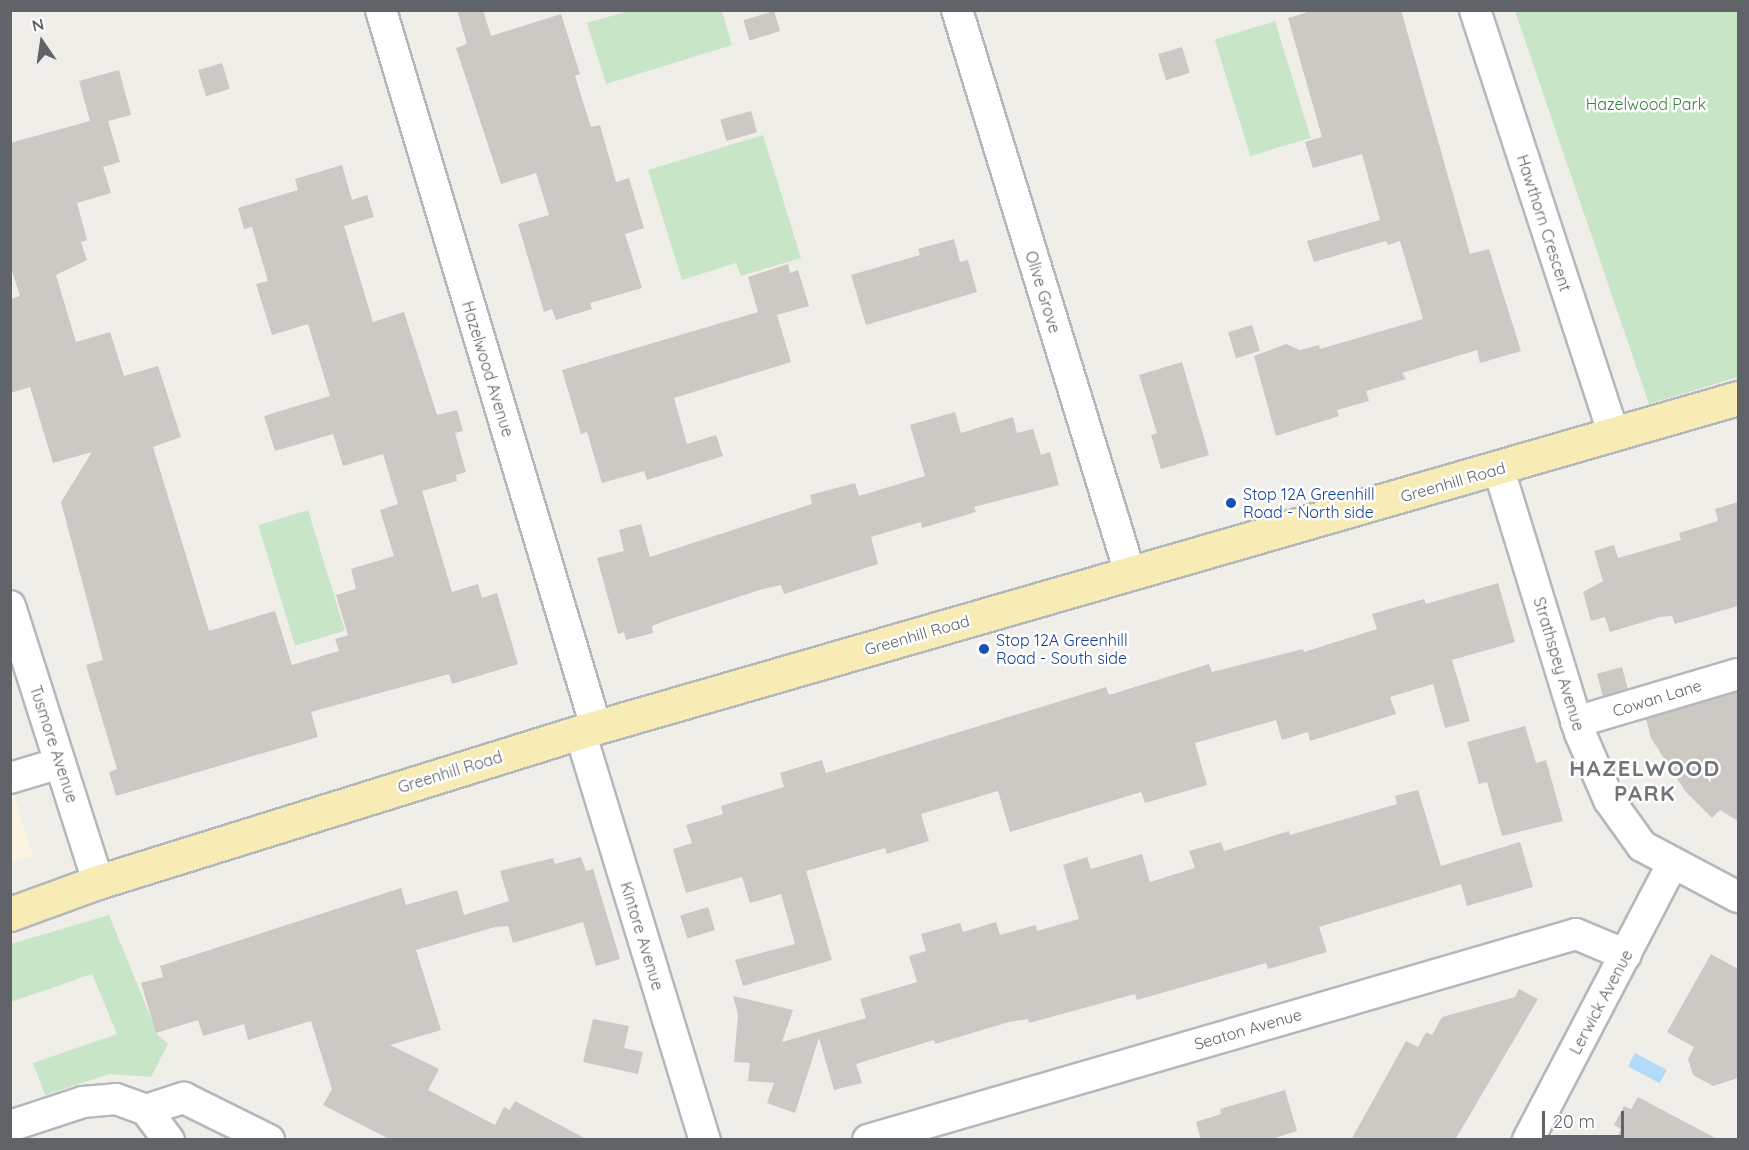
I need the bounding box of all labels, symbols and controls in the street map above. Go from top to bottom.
north arrow [12,12,72,72]
text: N [30,13,46,36]
park label: Hazelwood Park [1586,94,1706,114]
street label: Hawthorn Crescent [1513,152,1575,294]
street label: Olive Grove [1021,249,1065,335]
street label: Hazelwood Avenue [458,299,518,439]
street label: Greenhill Road [1398,458,1508,506]
place label: Stop 12A Greenhill Road - North side [1243,484,1375,522]
marker: Stop 12A Greenhill Road - North side [1224,496,1238,510]
street label: Strathspey Avenue [1530,595,1588,733]
street label: Greenhill Road [862,611,972,659]
place label: Stop 12A Greenhill Road - South side [996,630,1128,668]
marker: Stop 12A Greenhill Road - South side [977,642,991,656]
street label: Cowan Lane [1610,675,1704,721]
street label: Tusmore Avenue [26,683,82,805]
street label: Greenhill Road [395,747,505,797]
district label: HAZELWOOD PARK [1569,755,1721,806]
street label: Kintore Avenue [616,879,668,993]
street label: Lerwick Avenue [1565,946,1637,1058]
street label: Seaton Avenue [1192,1004,1304,1054]
scale bar [1545,1099,1628,1137]
text: 20 m [1553,1110,1595,1133]

